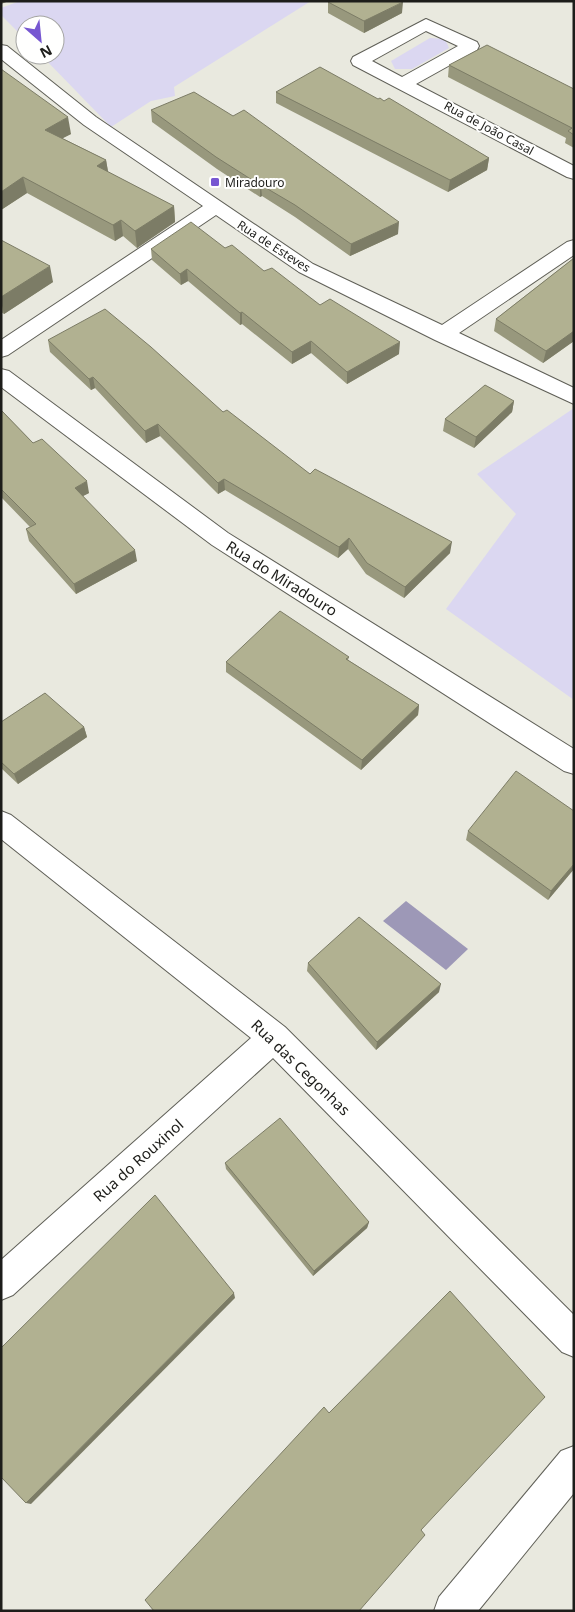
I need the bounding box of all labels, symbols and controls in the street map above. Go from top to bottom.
north arrow [15,15,65,65]
text: N [37,41,56,63]
street label: Rua de João Casal [441,97,537,159]
place label: Miradouro [225,174,284,191]
marker: Miradouro [209,176,221,188]
street label: Rua de Esteves [234,216,314,276]
street label: Rua do Miradouro [223,536,341,620]
street label: Rua das Cegonhas [247,1015,355,1119]
street label: Rua do Rouxinol [89,1114,187,1206]

